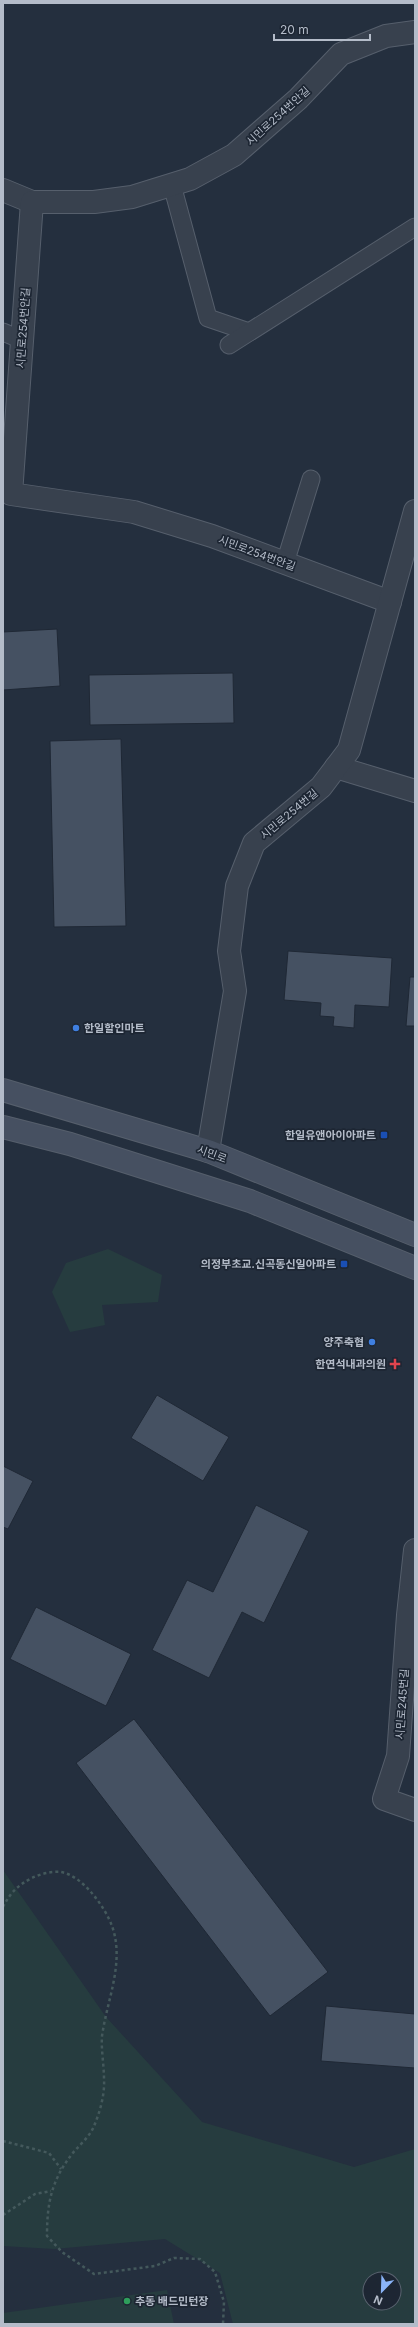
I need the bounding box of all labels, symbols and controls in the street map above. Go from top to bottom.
scale bar [274,16,370,42]
text: 20 m [280,22,309,37]
street label: 시민로254번안길 [243,84,313,148]
street label: 시민로254번안길 [13,287,33,369]
street label: 시민로254번안길 [216,533,298,573]
street label: 시민로254번길 [257,786,321,842]
place label: 한일할인마트 [84,1021,145,1035]
marker: 한일할인마트 [71,1023,81,1033]
place label: 한일유앤아이아파트 [285,1128,376,1142]
marker: 한일유앤아이아파트 [379,1130,389,1140]
street label: 시민로 [195,1142,229,1166]
place label: 의정부초교.신곡동신일아파트 [201,1257,336,1271]
marker: 의정부초교.신곡동신일아파트 [339,1259,349,1269]
place label: 양주축협 [324,1335,364,1349]
marker: 양주축협 [367,1337,377,1347]
place label: 한연석내과의원 [315,1357,386,1371]
marker: 한연석내과의원 [389,1358,401,1370]
street label: 시민로245번길 [393,1668,411,1740]
north arrow [362,2271,402,2311]
text: N [371,2292,385,2308]
place label: 추동 배드민턴장 [135,2294,208,2308]
marker: 추동 배드민턴장 [122,2296,132,2306]

